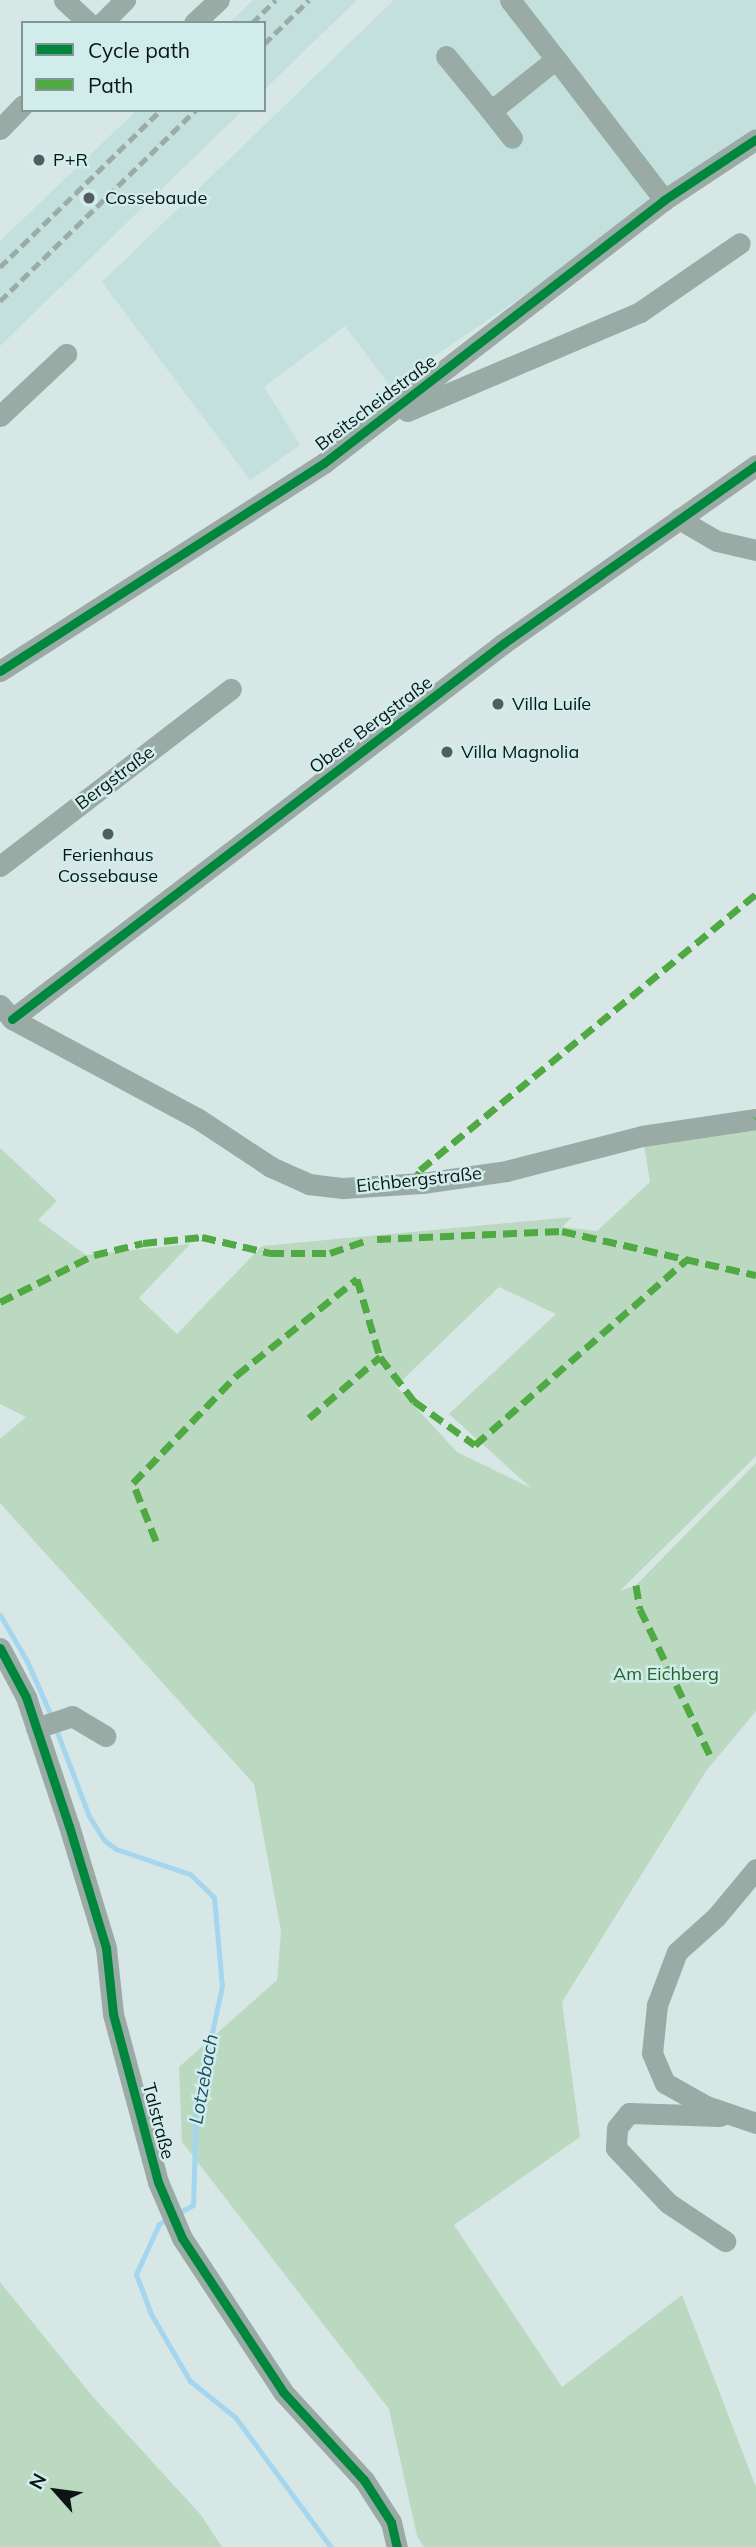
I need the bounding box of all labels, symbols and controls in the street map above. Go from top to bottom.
legend [21,21,266,112]
text: Cycle path [88,37,190,63]
text: Path [88,72,133,98]
place label: P+R [53,149,88,171]
marker: P+R [31,152,47,168]
place label: Cossebaude [105,187,207,209]
marker: Cossebaude [79,188,99,208]
street label: Breitscheidstraße [311,350,441,456]
street label: Obere Bergstraße [305,672,437,778]
place label: Villa Luiſe [512,693,591,715]
marker: Villa Luiſe [490,696,506,712]
street label: Bergstraße [71,741,159,815]
place label: Villa Magnolia [461,741,579,763]
marker: Villa Magnolia [439,744,455,760]
marker: Ferienhaus Cossebause [100,826,116,842]
place label: Ferienhaus Cossebause [58,845,158,888]
street label: Eichbergstraße [355,1163,483,1197]
park label: Am Eichberg [613,1663,719,1685]
water label: Lotzebach [185,2032,223,2126]
street label: Talstraße [137,2080,179,2162]
north arrow [21,2456,91,2526]
text: N [23,2469,51,2493]

